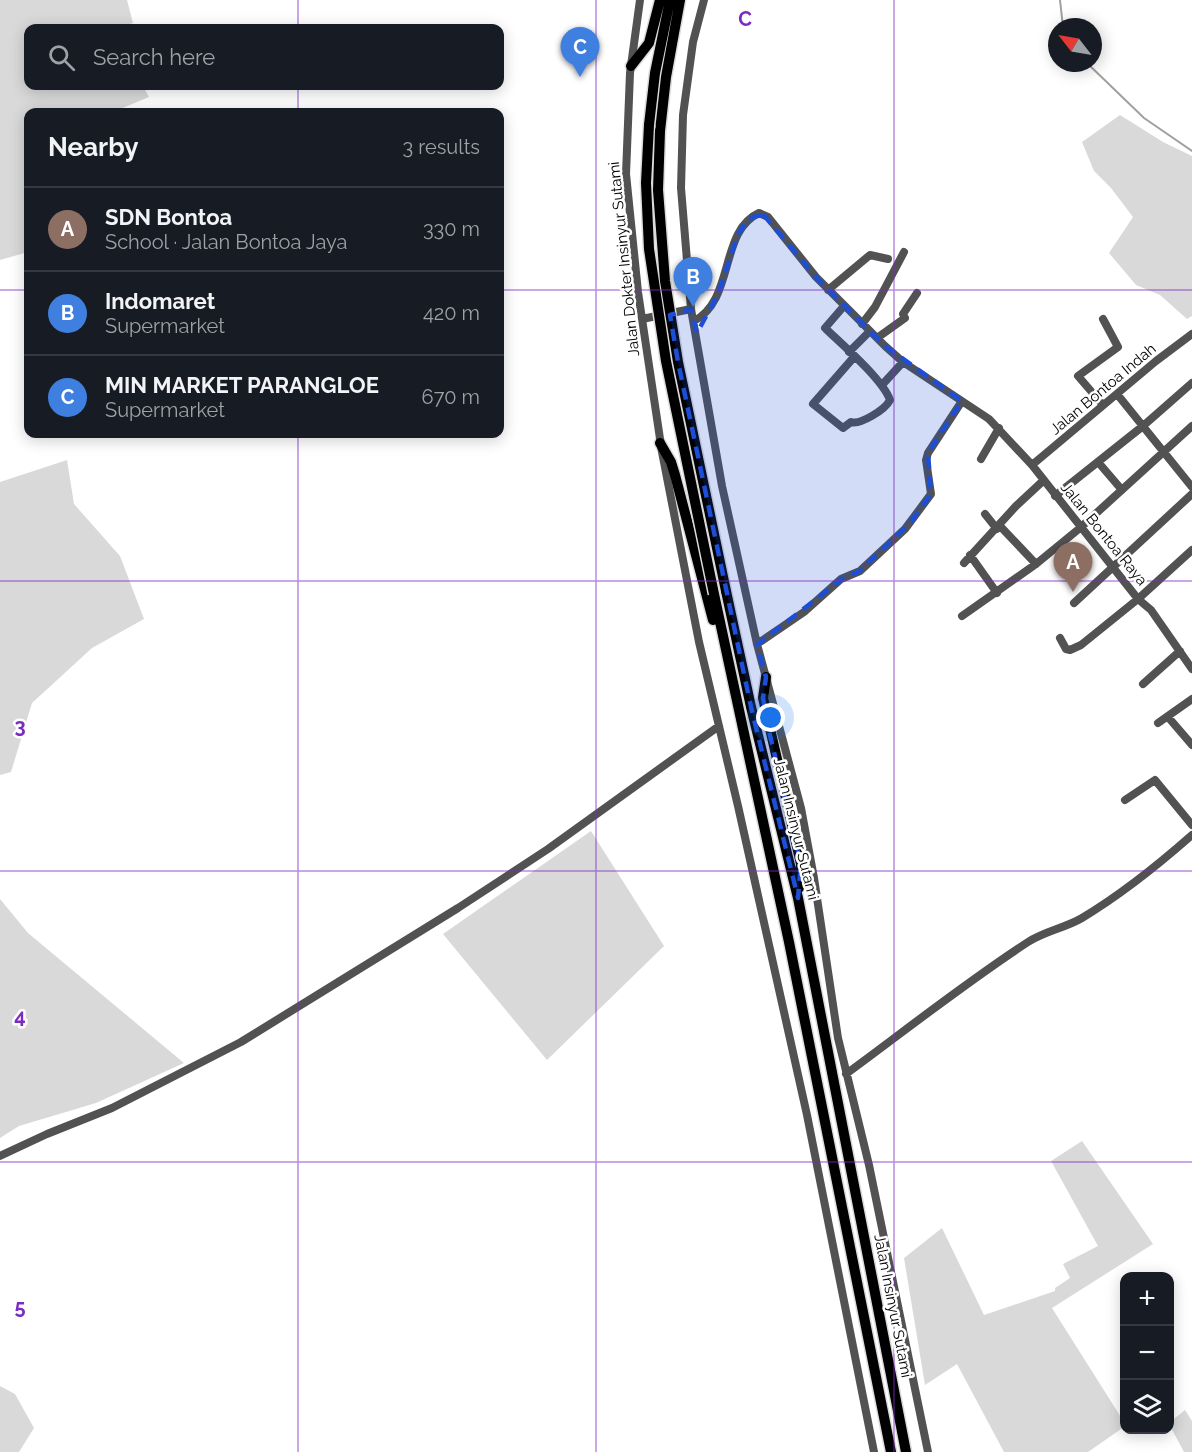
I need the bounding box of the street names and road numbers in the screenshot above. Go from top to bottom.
street label: Jalan Dokter Insinyur Sutami [605,161,643,357]
street label: Jalan Bontoa Indah [1047,340,1159,438]
street label: Jalan Bontoa Raya [1057,479,1151,589]
street label: Jalan Insinyur Sutami [770,756,822,902]
street label: Jalan Insinyur Sutami [870,1233,916,1379]

